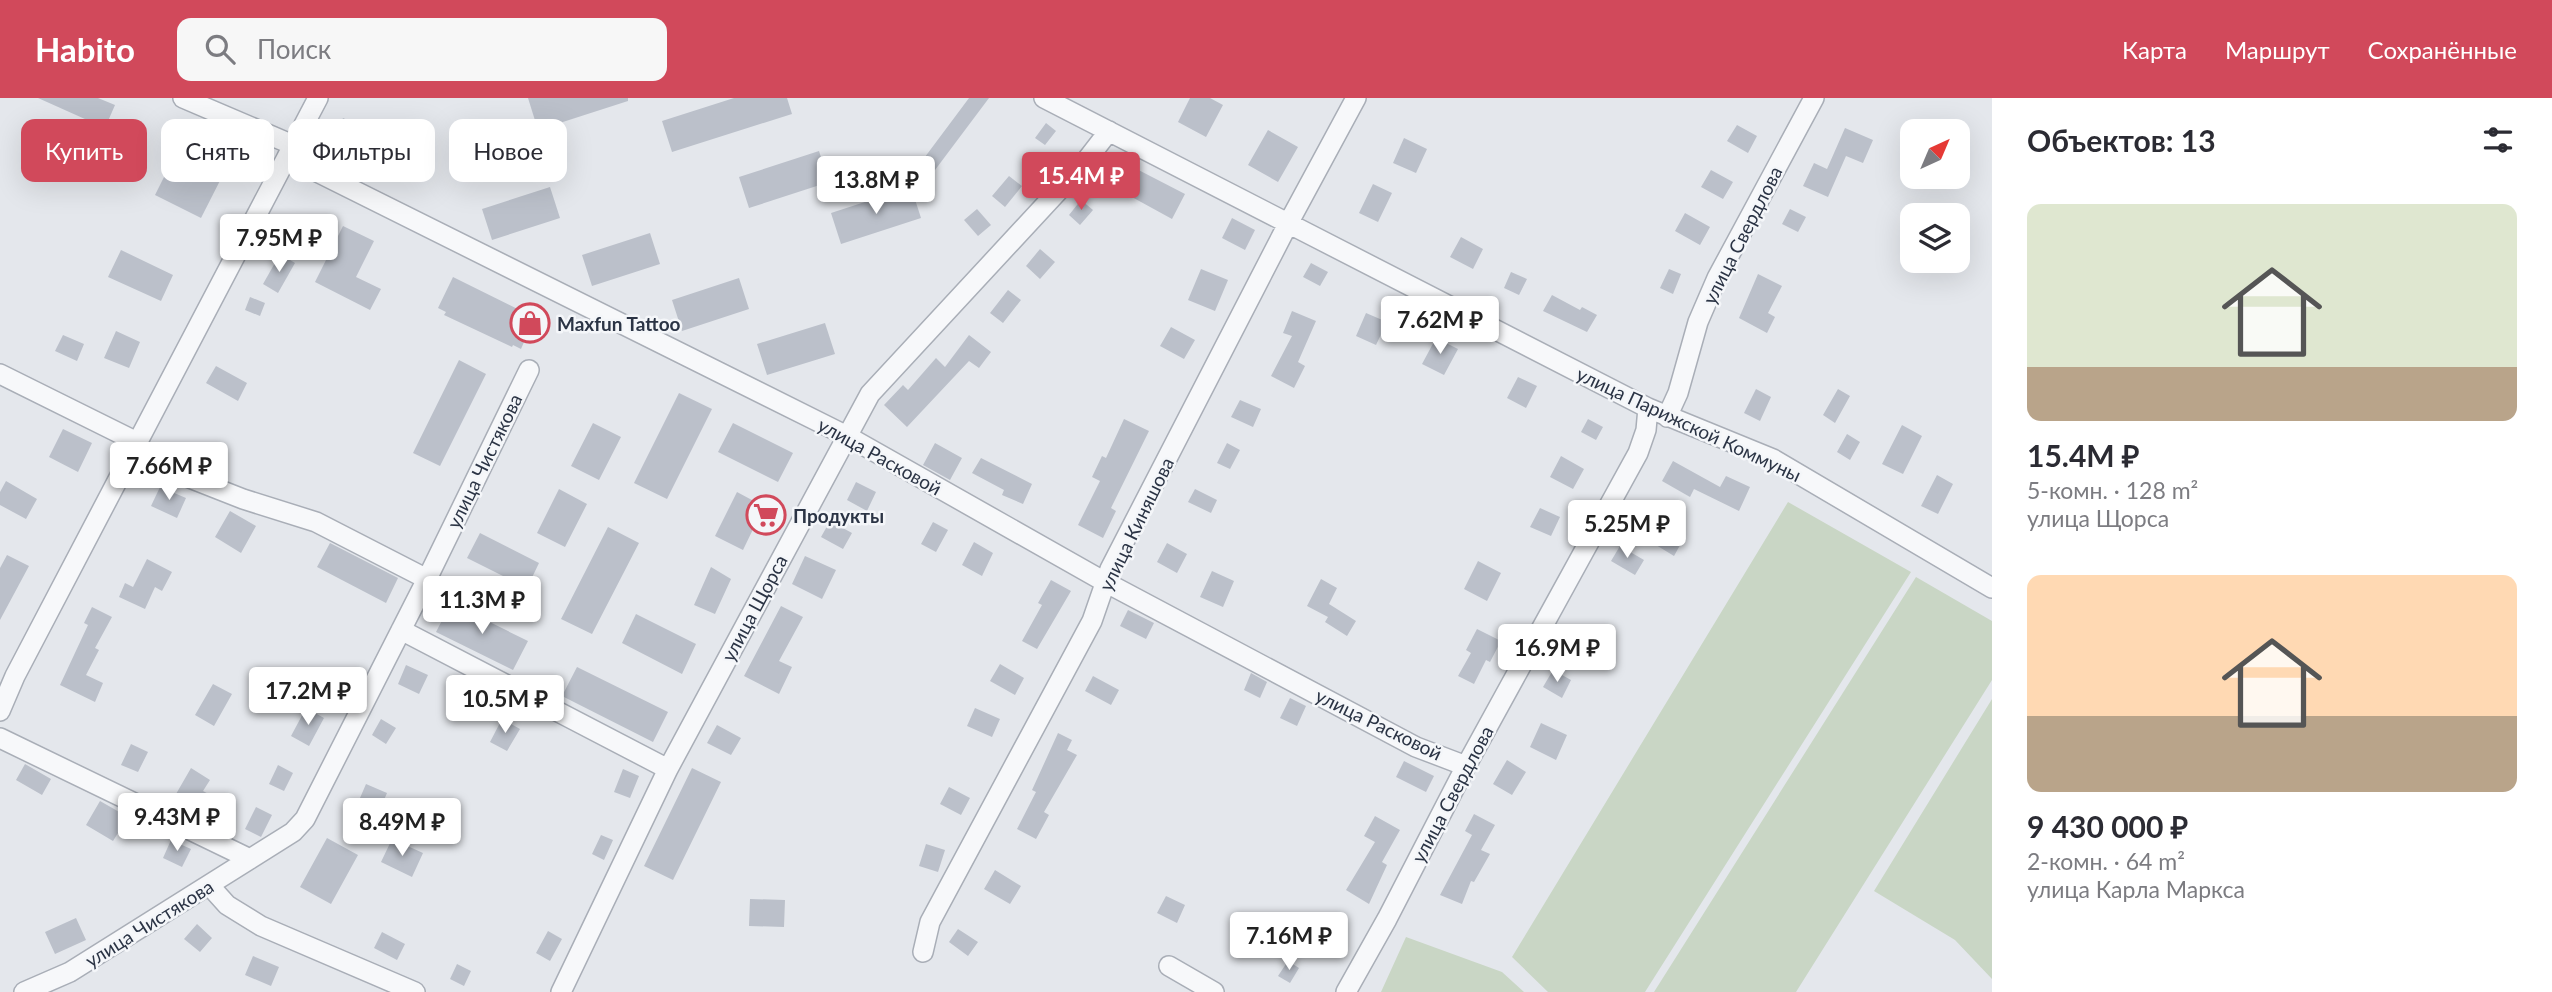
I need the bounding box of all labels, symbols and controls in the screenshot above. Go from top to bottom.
search box [177,18,667,81]
text: Habito [35,29,135,69]
icon: search [201,30,239,68]
text: Поиск [257,33,331,65]
text: Карта [2122,35,2187,64]
text: Маршрут [2225,35,2330,64]
text: Сохранённые [2368,35,2517,64]
chip: Купить [21,119,147,182]
chip: Снять [161,119,274,182]
chip: Фильтры [288,119,435,182]
chip: Новое [449,119,567,182]
north arrow [1900,119,1970,189]
map controls [1900,119,1970,273]
icon: filters [2479,121,2517,159]
text: Объектов: 13 [2027,122,2216,158]
pin: 15.4M ₽ [1016,152,1146,212]
pin: 13.8M ₽ [811,156,941,216]
text: 15.4M ₽ [1038,161,1124,189]
street label: улица Свердлова [1697,162,1787,308]
text: 13.8M ₽ [833,165,919,193]
button: layers [1900,203,1970,273]
pin: 7.95M ₽ [214,214,344,274]
text: 7.95M ₽ [236,223,322,251]
icon: home [2209,249,2335,375]
pin: 7.62M ₽ [1375,296,1505,356]
shop icon: Maxfun Tattoo [509,302,551,344]
text: 7.62M ₽ [1397,305,1483,333]
place label: Maxfun Tattoo [557,312,681,335]
street label: улица Парижской Коммуны [1573,362,1805,486]
street label: улица Чистякова [441,390,527,532]
street label: улица Расковой [814,413,946,499]
text: 15.4M ₽ [2027,437,2139,473]
pin: 7.66M ₽ [104,442,234,502]
text: 7.66M ₽ [126,451,212,479]
street label: улица Киняшова [1094,454,1178,594]
text: 5-комн. · 128 m² [2027,476,2198,504]
supermarket icon: Продукты [745,494,787,536]
pin: 5.25M ₽ [1562,500,1692,560]
place label: Продукты [793,504,884,527]
text: улица Щорса [2027,504,2169,532]
text: 5.25M ₽ [1584,509,1670,537]
street label: улица Щорса [716,551,792,665]
pin: 11.3M ₽ [417,576,547,636]
text: 11.3M ₽ [439,585,525,613]
icon: home [2209,620,2335,746]
pin: 16.9M ₽ [1492,624,1622,684]
text: 16.9M ₽ [1514,633,1600,661]
pin: 17.2M ₽ [243,668,373,727]
text: 17.2M ₽ [265,676,351,704]
pin: 10.5M ₽ [440,676,570,735]
street label: улица Расковой [1312,683,1446,765]
text: 10.5M ₽ [462,684,548,712]
street label: улица Свердлова [1406,722,1498,866]
pin: 9.43M ₽ [112,794,242,853]
pin: 8.49M ₽ [337,798,467,858]
text: 9.43M ₽ [134,802,220,830]
text: 8.49M ₽ [359,807,445,835]
text: 9 430 000 ₽ [2027,808,2188,844]
text: 2-комн. · 64 m² [2027,847,2185,875]
street label: улица Чистякова [81,874,217,972]
text: улица Карла Маркса [2027,875,2245,903]
pin: 7.16M ₽ [1224,912,1354,972]
text: 7.16M ₽ [1246,921,1332,949]

